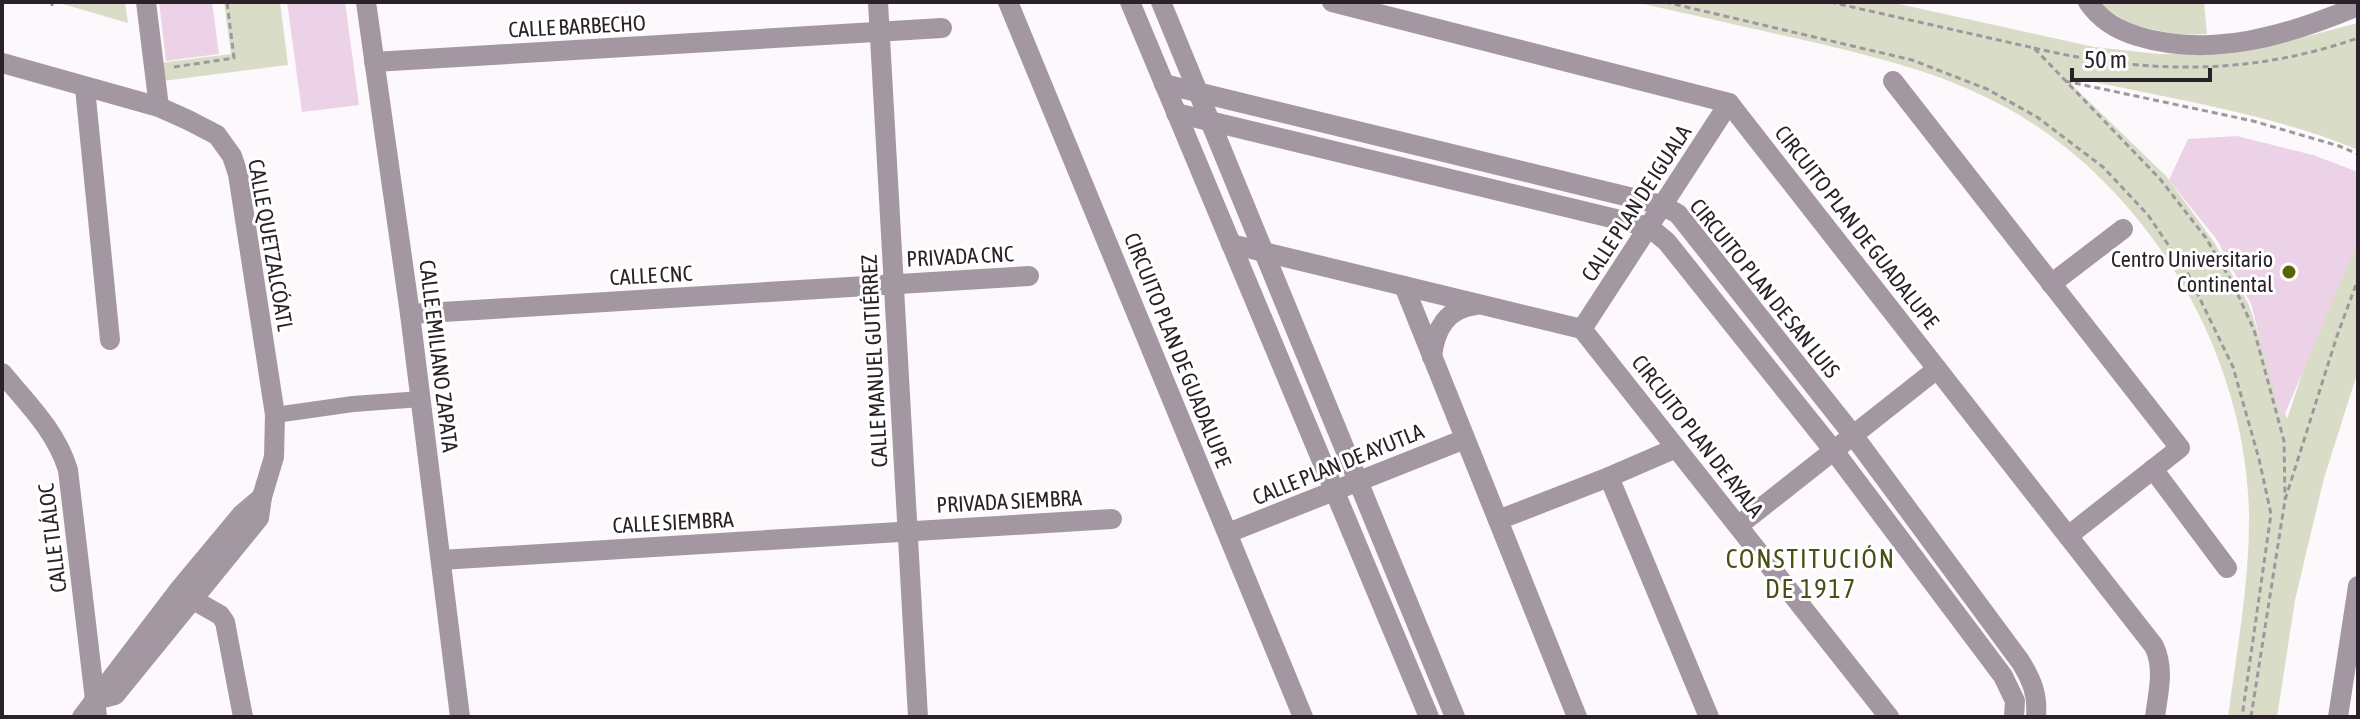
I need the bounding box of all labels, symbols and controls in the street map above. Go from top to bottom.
street label: CALLE BARBECHO [508,9,646,43]
scale bar [2072,32,2210,82]
text: 50 m [2084,46,2127,73]
street label: CALLE PLAN DE IGUALA [1576,120,1696,286]
street label: CIRCUITO PLAN DE GUADALUPE [1770,120,1945,334]
street label: CALLE QUETZALCÓATL [243,157,299,333]
street label: CIRCUITO PLAN DE SAN LUIS [1685,193,1845,383]
street label: CIRCUITO PLAN DE GUADALUPE [1119,229,1237,472]
street label: PRIVADA CNC [906,240,1014,272]
place label: Centro Universitario Continental [2111,246,2273,297]
street label: CALLE MANUEL GUTIÉRREZ [855,254,893,468]
street label: CALLE EMILIANO ZAPATA [414,258,464,454]
street label: CALLE CNC [609,260,693,290]
marker: Centro Universitario Continental [2280,263,2298,281]
street label: CIRCUITO PLAN DE AYALA [1626,350,1770,523]
street label: CALLE PLAN DE AYUTLA [1249,418,1428,510]
street label: CALLE TLÁLOC [32,482,72,594]
street label: PRIVADA SIEMBRA [936,484,1083,518]
street label: CALLE SIEMBRA [612,506,734,538]
district label: CONSTITUCIÓN DE 1917 [1726,544,1896,604]

